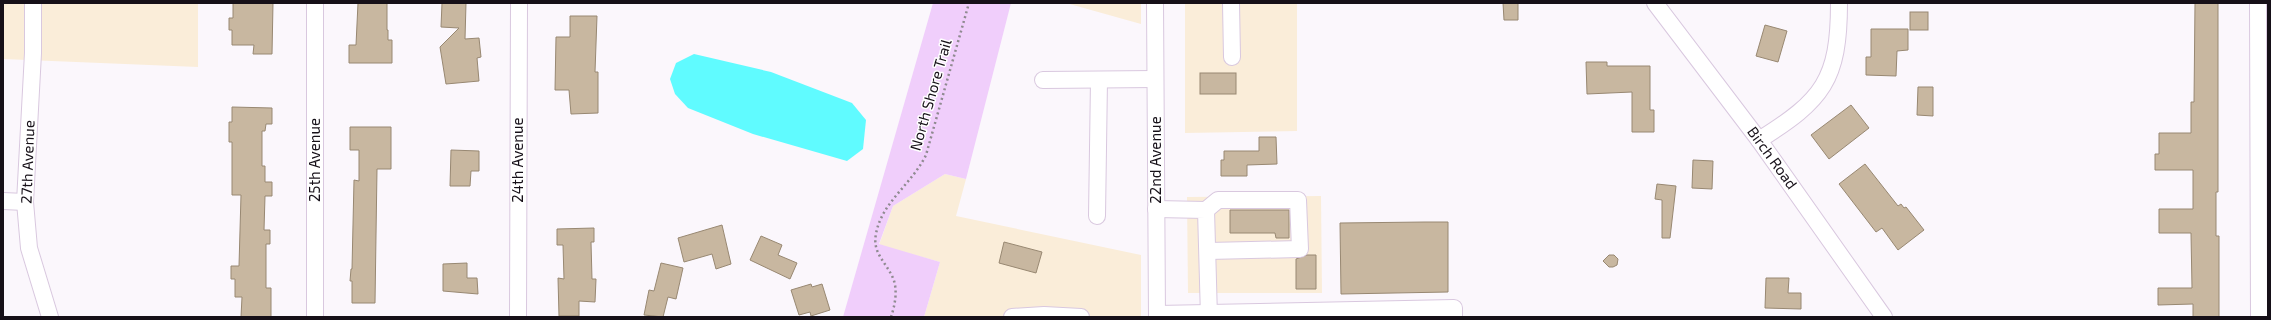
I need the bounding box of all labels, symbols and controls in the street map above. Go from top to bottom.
street label: North Shore Trail [906,36,955,153]
street label: 22nd Avenue [1146,116,1164,204]
street label: 24th Avenue [508,117,526,203]
street label: 25th Avenue [305,118,323,202]
street label: 27th Avenue [17,120,37,204]
street label: Birch Road [1744,123,1801,192]

